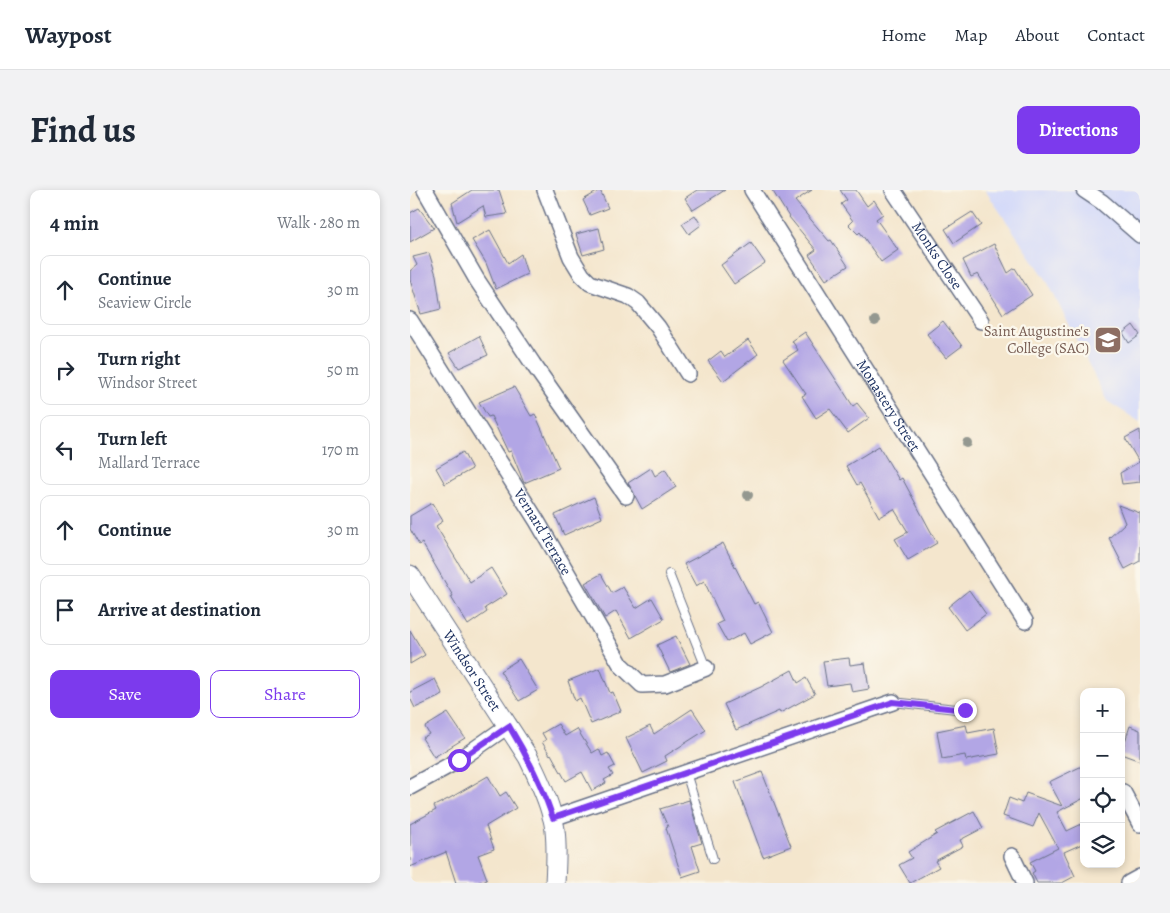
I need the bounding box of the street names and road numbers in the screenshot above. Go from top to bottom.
street label: Monks Close [907,218,967,294]
street label: Monastery Street [852,356,925,455]
street label: Vernard Terrace [508,484,577,579]
street label: Windsor Street [438,625,506,715]

